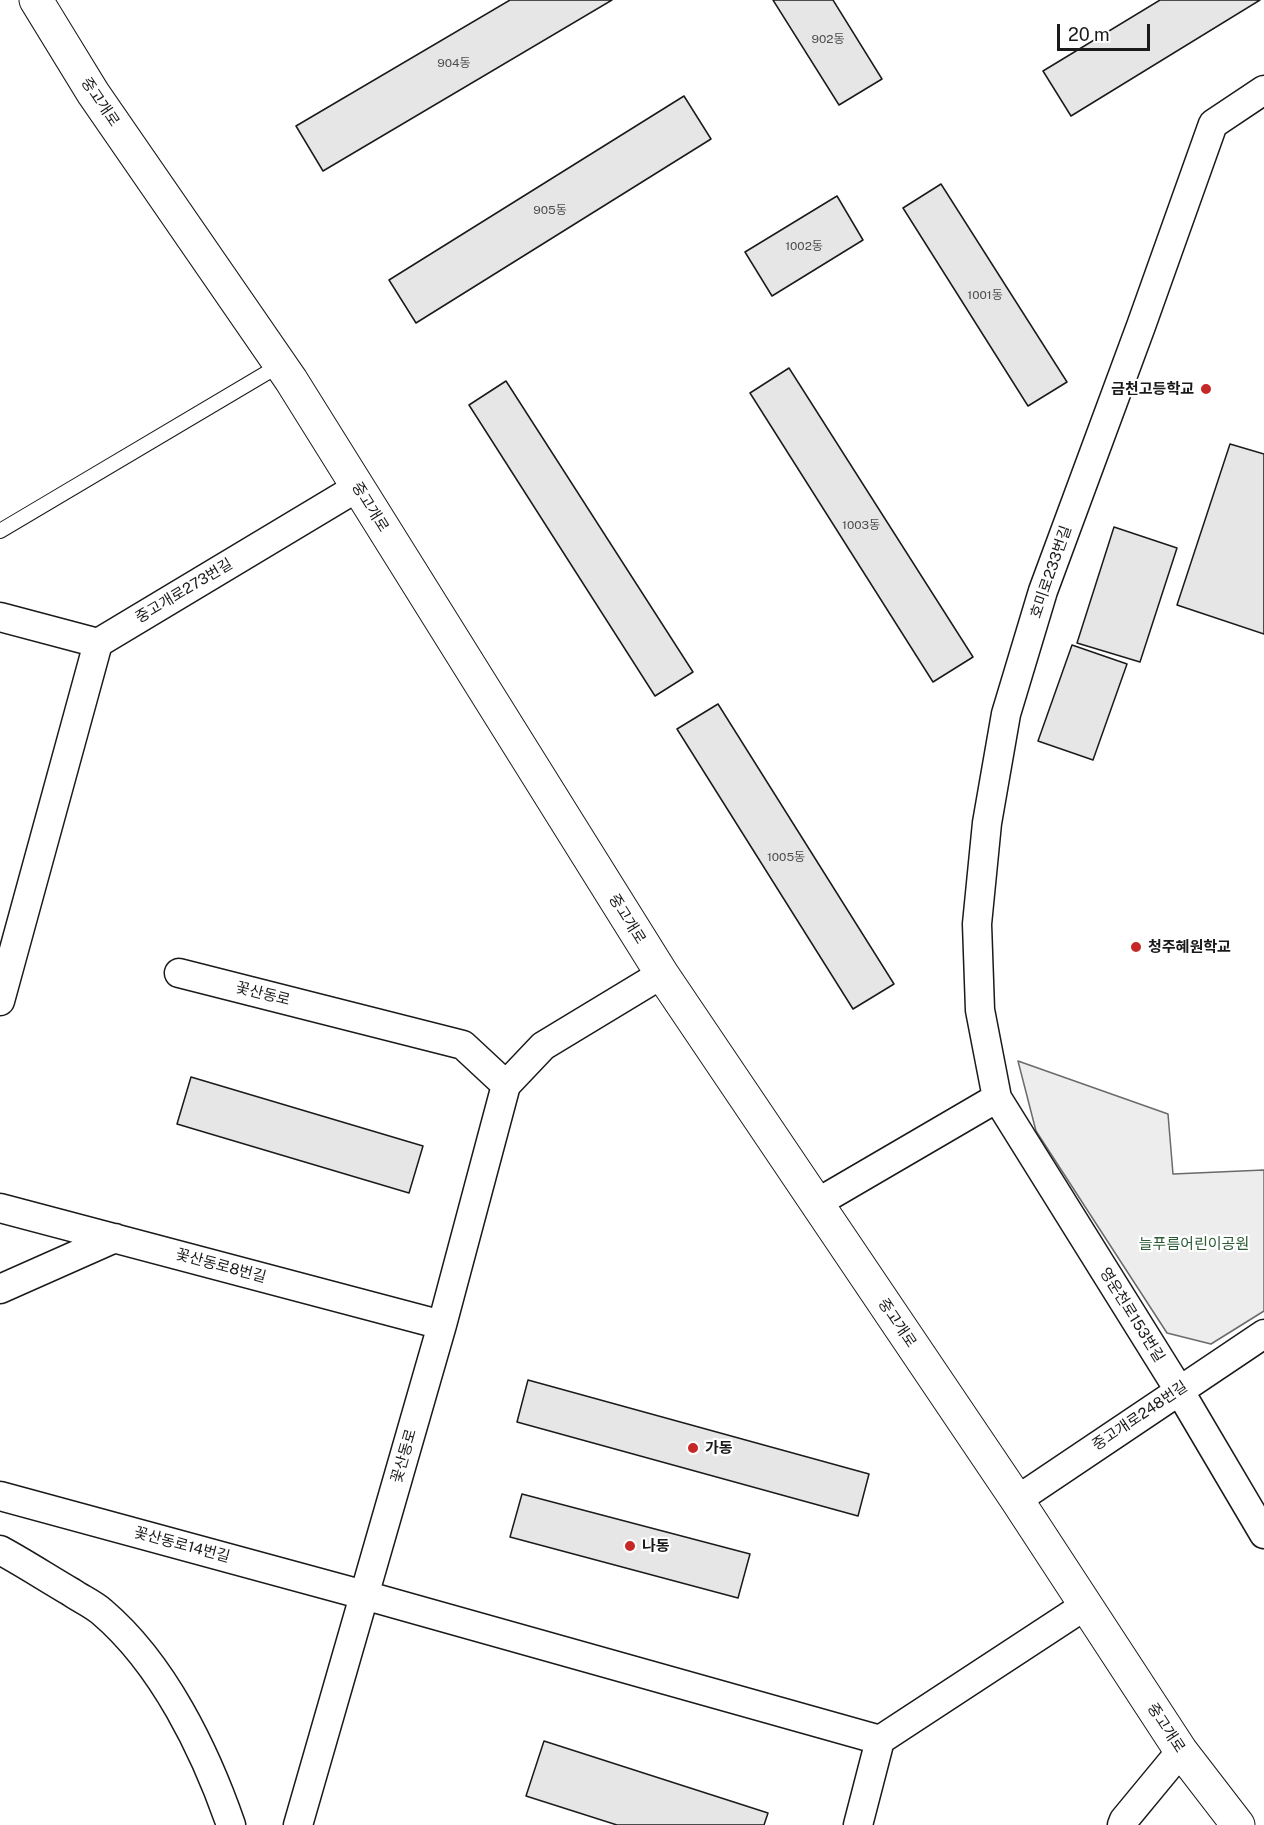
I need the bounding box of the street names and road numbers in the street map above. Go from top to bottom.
street label: 중고개로 [77,74,123,130]
street label: 중고개로 [348,479,392,535]
street label: 호미로233번길 [1027,523,1075,621]
street label: 중고개로273번길 [132,555,236,627]
street label: 중고개로 [605,891,649,947]
street label: 꽃산동로 [234,979,292,1009]
street label: 꽃산동로8번길 [174,1245,268,1287]
street label: 영운천로153번길 [1096,1264,1168,1366]
street label: 중고개로 [874,1295,920,1351]
street label: 중고개로248번길 [1089,1378,1191,1454]
street label: 꽃산동로 [388,1427,420,1485]
street label: 꽃산동로14번길 [132,1524,232,1566]
street label: 중고개로 [1143,1700,1189,1756]

